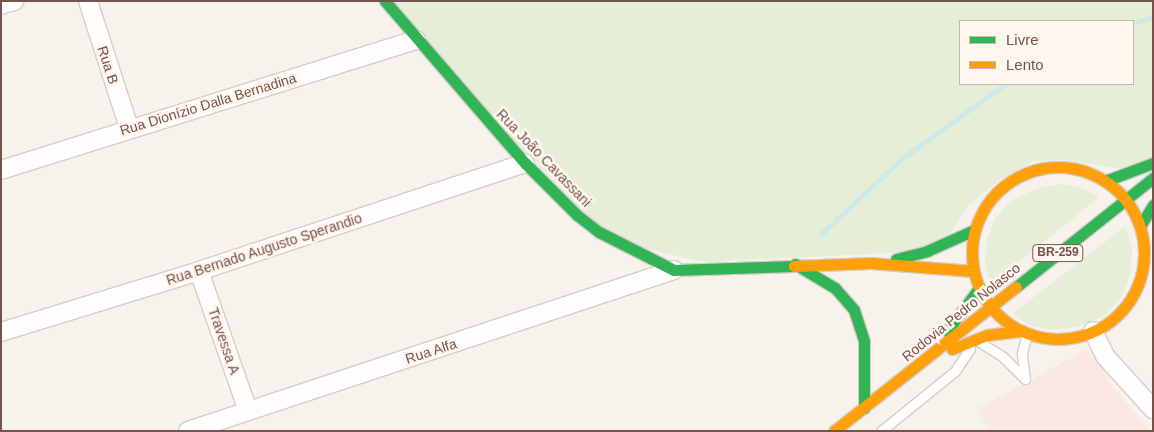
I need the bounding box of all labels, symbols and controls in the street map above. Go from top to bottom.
legend [959,20,1134,85]
text: Livre [1006,31,1039,48]
street label: Rua B [94,44,122,86]
text: Lento [1006,56,1044,73]
street label: Rua Dionízio Dalla Bernadina [118,69,298,139]
street label: Rua João Cavassani [493,106,595,210]
street label: Rua Bernado Augusto Sperandio [164,209,364,289]
road number: BR-259 [1032,244,1084,262]
street label: Rodovia Pedro Nolasco [899,259,1023,365]
street label: Travessa A [205,305,243,377]
street label: Rua Alfa [403,335,459,367]

